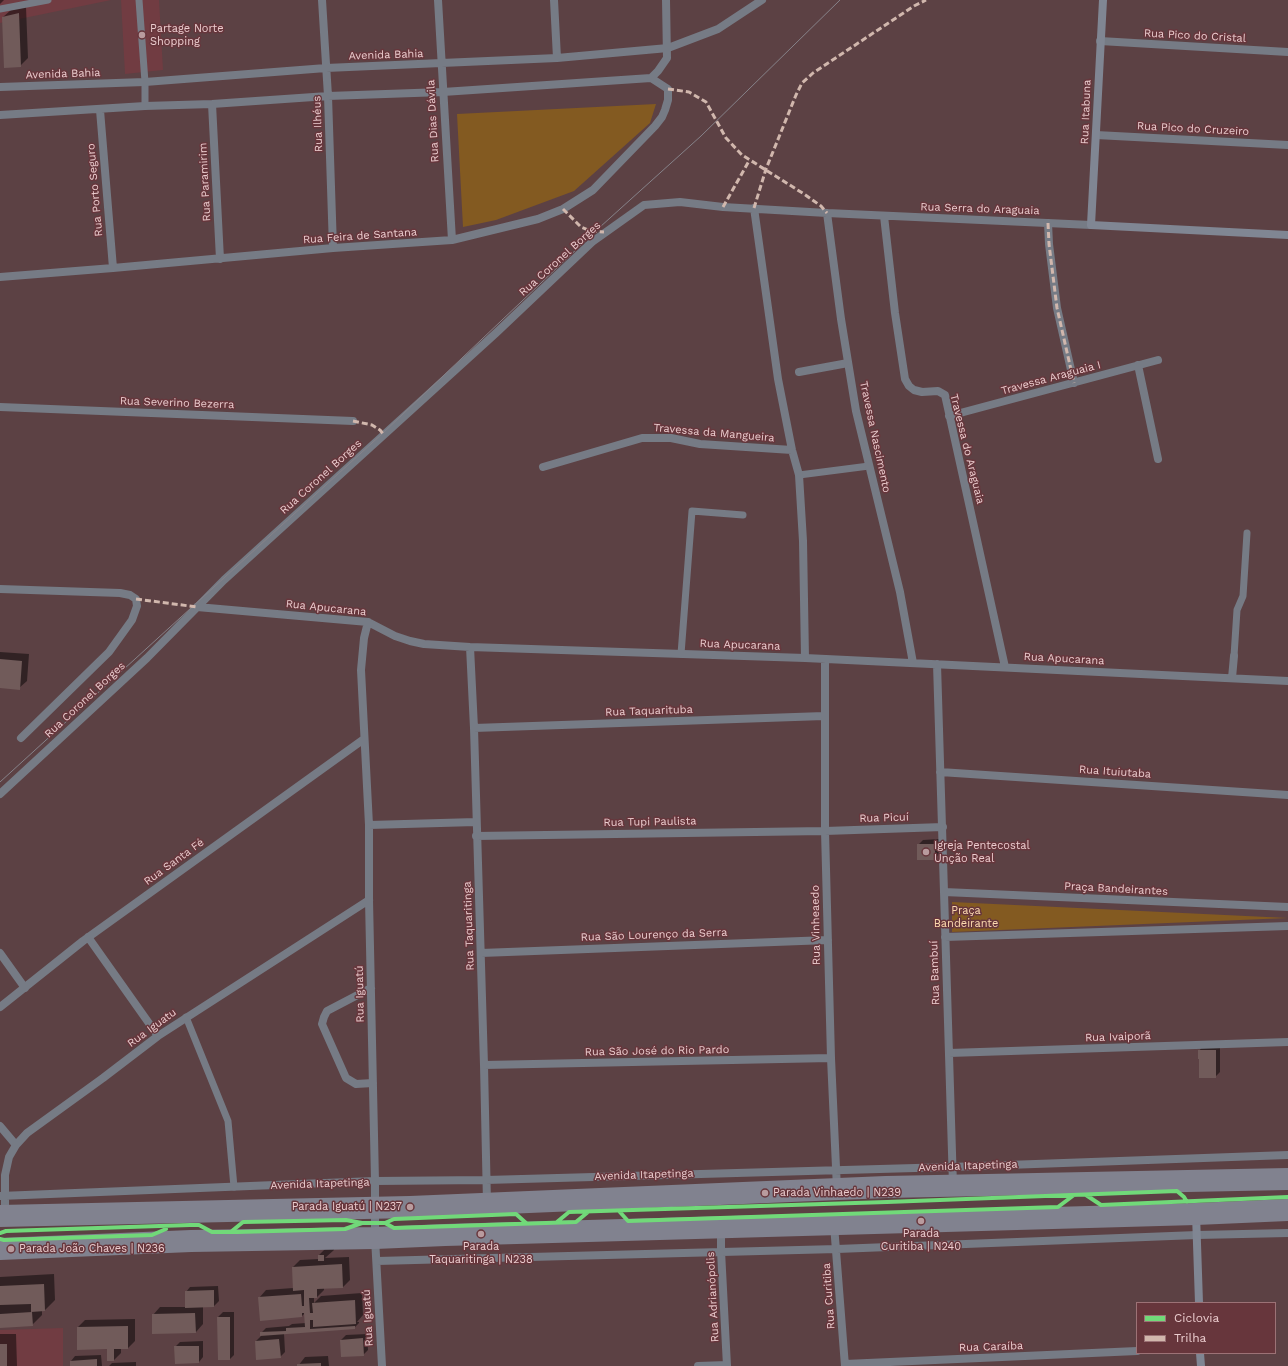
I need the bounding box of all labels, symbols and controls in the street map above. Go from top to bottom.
place label: Partage Norte Shopping [150,22,224,48]
street label: Rua Pico do Cristal [1144,27,1246,45]
marker: Partage Norte Shopping [137,30,147,40]
street label: Avenida Bahia [348,47,424,63]
street label: Avenida Bahia [25,66,101,82]
street label: Rua Dias Dávila [424,79,442,163]
street label: Rua Itabuna [1078,79,1094,145]
street label: Rua Ilhéus [310,96,326,152]
street label: Rua Pico do Cruzeiro [1137,119,1249,139]
street label: Rua Paramirim [196,142,214,222]
street label: Rua Porto Seguro [84,143,106,237]
street label: Rua Serra do Araguaia [920,200,1040,218]
street label: Rua Coronel Borges [516,219,604,299]
street label: Rua Feira de Santana [302,225,418,247]
street label: Travessa Araguaia I [1000,358,1102,398]
street label: Travessa Nascimento [857,380,893,494]
street label: Travessa do Araguaia [947,393,987,505]
street label: Rua Severino Bezerra [120,394,234,412]
street label: Travessa da Mangueira [653,421,775,445]
street label: Rua Coronel Borges [277,437,365,517]
street label: Rua Apucarana [285,597,367,619]
street label: Rua Apucarana [699,637,781,653]
street label: Rua Apucarana [1023,650,1105,668]
street label: Rua Coronel Borges [42,659,128,741]
street label: Rua Taquarituba [605,703,693,719]
street label: Rua Ituiutaba [1078,763,1152,781]
street label: Rua Picuí [859,811,909,825]
street label: Rua Tupi Paulista [603,815,697,829]
street label: Rua Santa Fé [141,836,207,888]
place label: Igreja Pentecostal Unção Real [934,839,1030,865]
marker: Igreja Pentecostal Unção Real [921,847,931,857]
street label: Praça Bandeirantes [1064,880,1168,898]
street label: Rua Taquaritinga [461,881,477,971]
street label: Rua Vinheaedo [809,885,823,965]
park label: Praça Bandeirante [934,904,998,930]
street label: Rua São Lourenço da Serra [581,926,727,944]
street label: Rua Bambuí [927,941,943,1005]
street label: Rua Iguatú [353,965,367,1023]
street label: Rua Iguatu [125,1006,179,1050]
street label: Rua Ivaiporã [1085,1029,1151,1045]
street label: Rua São José do Rio Pardo [585,1043,729,1059]
street label: Avenida Itapetinga [918,1158,1018,1174]
street label: Avenida Itapetinga [594,1167,694,1183]
street label: Avenida Itapetinga [270,1176,370,1192]
place label: Parada Vinhaedo | N239 [773,1186,901,1200]
marker: Parada Vinhaedo | N239 [760,1188,770,1198]
place label: Parada Iguatú | N237 [292,1200,402,1214]
marker: Parada Iguatú | N237 [405,1202,415,1212]
marker: Parada Curitiba | N240 [916,1216,926,1226]
place label: Parada Curitiba | N240 [881,1227,961,1253]
marker: Parada Taquaritinga | N238 [476,1229,486,1239]
place label: Parada Taquaritinga | N238 [429,1240,533,1266]
place label: Parada João Chaves | N236 [19,1242,165,1256]
marker: Parada João Chaves | N236 [6,1244,16,1254]
street label: Rua Adrianópolis [704,1251,722,1343]
street label: Rua Curitiba [820,1262,838,1330]
street label: Rua Iguatú [360,1289,376,1347]
legend [1136,1302,1276,1354]
text: Ciclovia [1174,1311,1219,1325]
text: Trilha [1174,1331,1206,1345]
street label: Rua Caraíba [959,1339,1023,1355]

